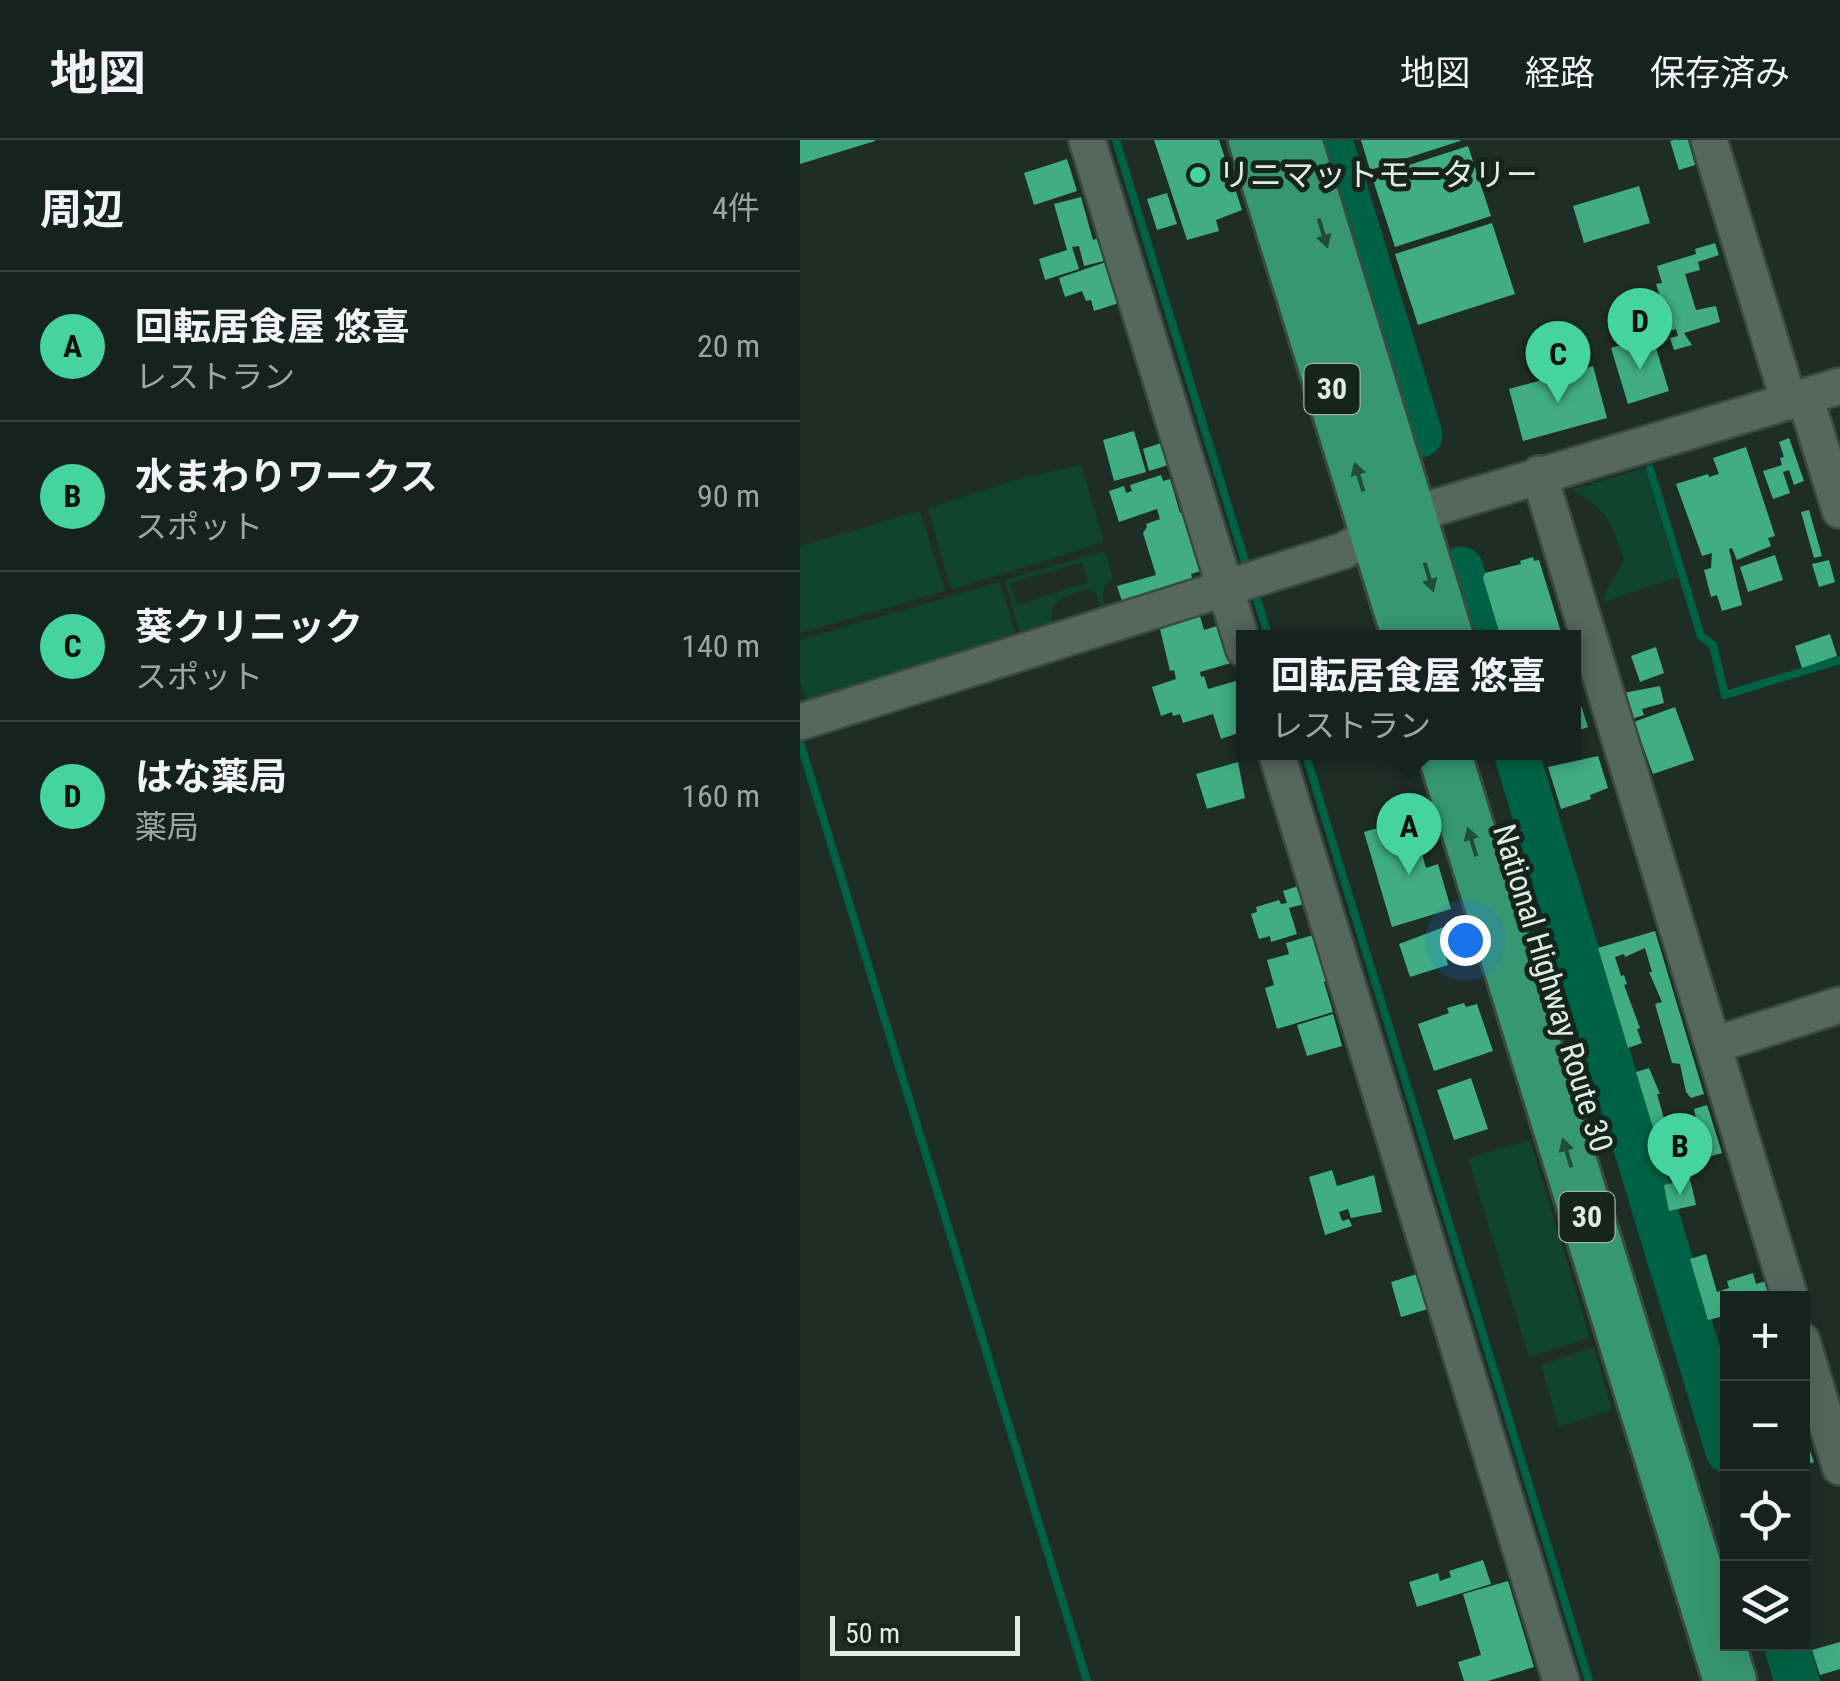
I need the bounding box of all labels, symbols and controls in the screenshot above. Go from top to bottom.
text: 地図 [50,45,146,102]
text: 地図 [1400,53,1470,94]
text: 経路 [1525,53,1595,94]
text: 保存済み [1650,53,1790,94]
place label: リニマットモータリー [1218,156,1538,194]
marker: リニマットモータリー [1187,164,1209,186]
text: 周辺 [40,185,124,234]
text: 4件 [712,189,760,227]
one-way arrow [1317,218,1332,248]
pin: D [1608,288,1672,370]
text: 回転居食屋 悠喜 [135,305,410,349]
pin: C [1526,320,1590,403]
text: A [63,327,82,365]
text: 20 m [697,327,760,365]
text: レストラン [135,358,295,396]
road number: 30 [1304,364,1360,414]
text: 水まわりワークス [135,455,438,499]
one-way arrow [1351,462,1366,492]
text: B [64,477,81,515]
text: 90 m [697,477,760,515]
text: スポット [135,508,263,546]
one-way arrow [1422,563,1437,593]
text: 葵クリニック [135,605,363,649]
text: C [63,627,82,665]
text: 140 m [681,627,760,665]
popup [1236,630,1581,760]
text: 回転居食屋 悠喜 [1271,654,1546,698]
text: スポット [135,658,263,696]
text: レストラン [1271,707,1431,745]
text: はな薬局 [135,755,287,799]
text: D [63,777,82,815]
text: 160 m [681,777,760,815]
pin: A [1376,792,1442,875]
text: 薬局 [135,808,199,846]
street label: National Highway Route 30 [1485,820,1621,1156]
one-way arrow [1463,827,1478,857]
your location [1440,915,1491,966]
pin: B [1648,1112,1712,1195]
one-way arrow [1559,1137,1574,1168]
road number: 30 [1560,1192,1614,1242]
map controls [1720,1291,1810,1651]
button: + [1720,1291,1810,1381]
button: − [1720,1381,1810,1471]
button: locate [1720,1471,1810,1561]
button: layers [1720,1561,1810,1651]
scale bar [830,1611,1020,1656]
text: 50 m [845,1617,900,1650]

